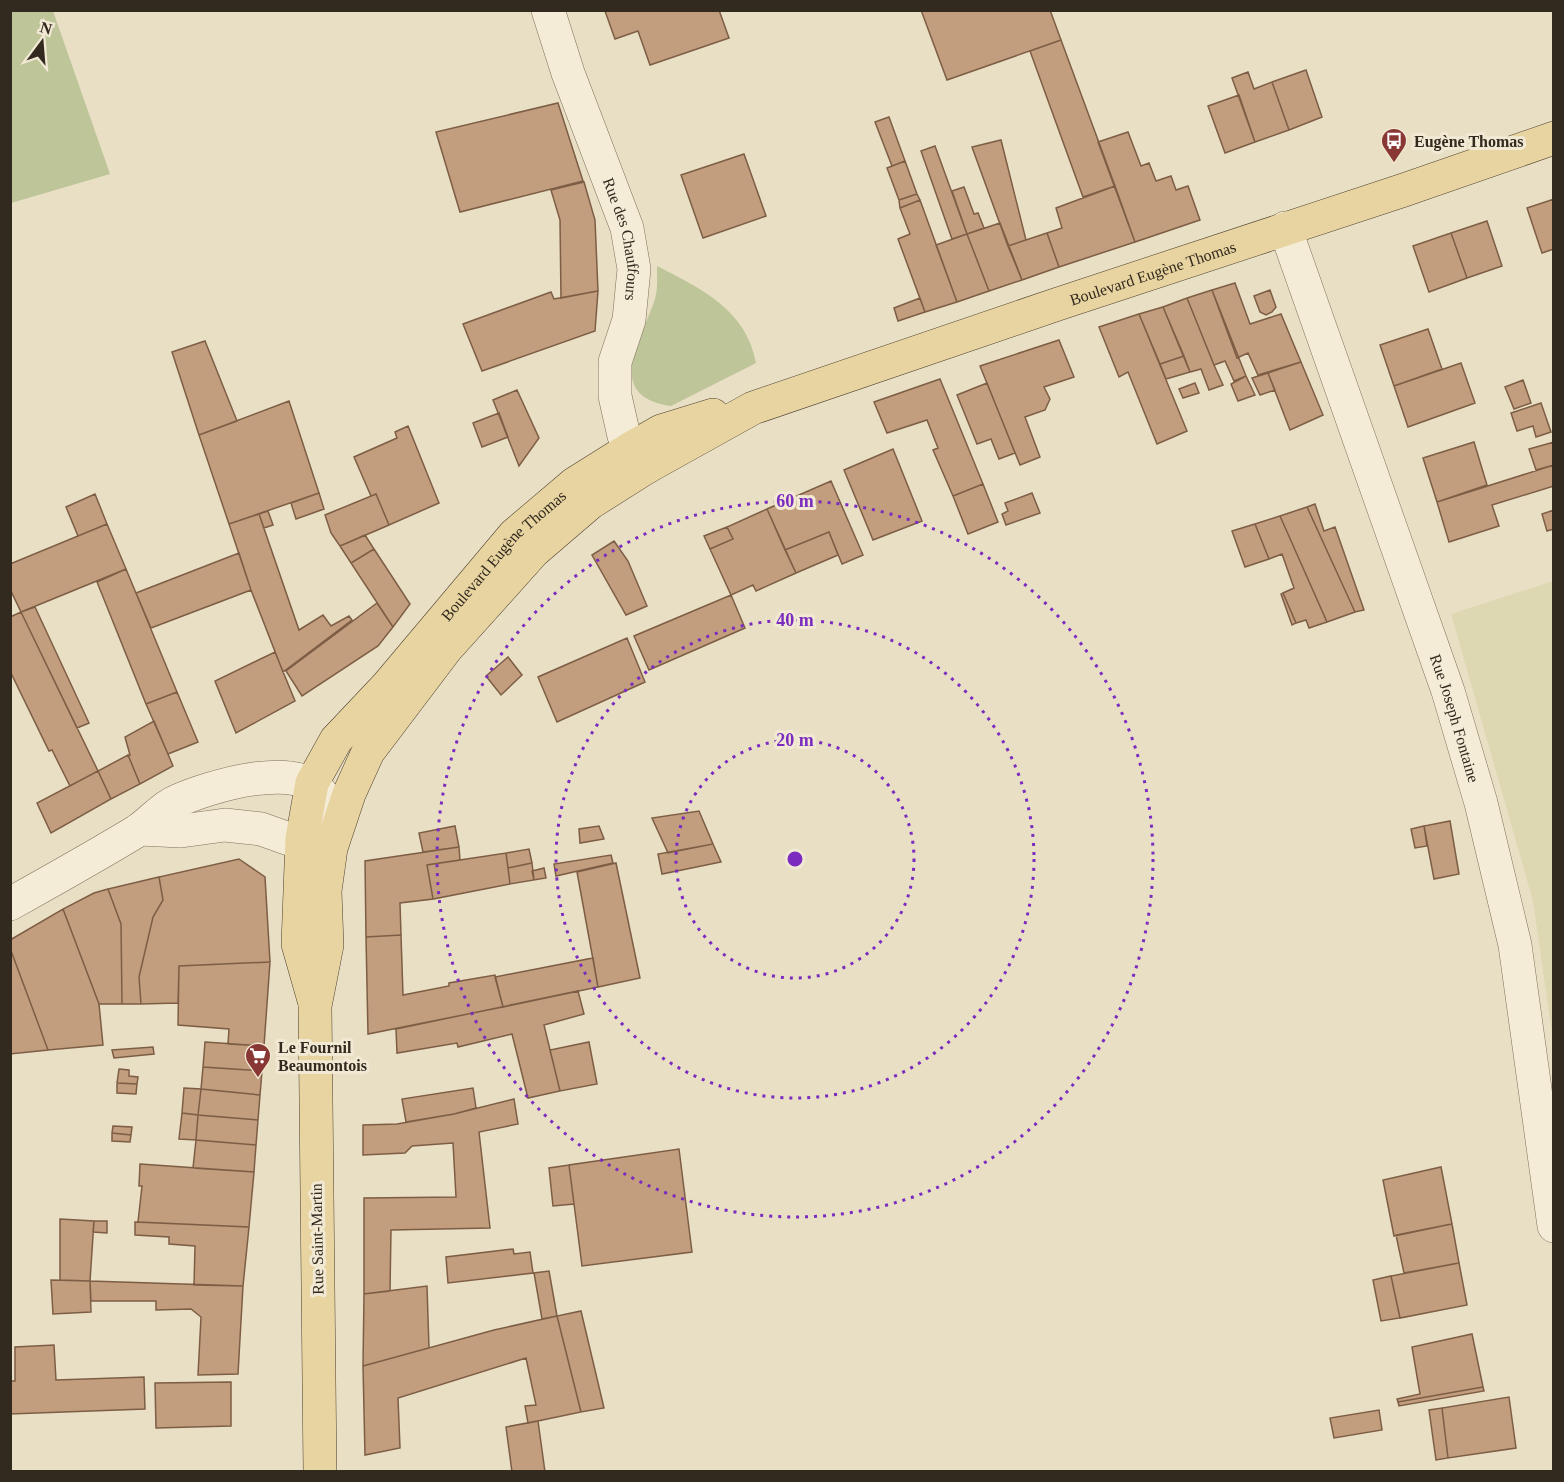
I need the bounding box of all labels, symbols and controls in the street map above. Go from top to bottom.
north arrow [12,12,72,72]
text: N [38,18,54,38]
bus stop icon: Eugène Thomas [1379,126,1409,164]
place label: Eugène Thomas [1414,133,1524,151]
street label: Rue des Chauffours [600,175,643,302]
street label: Boulevard Eugène Thomas [1067,238,1238,308]
street label: Boulevard Eugène Thomas [437,486,569,624]
text: 60 m [776,491,814,511]
text: 40 m [776,610,814,630]
street label: Rue Joseph Fontaine [1427,652,1483,784]
text: 20 m [776,730,814,750]
centre of rings [785,849,805,869]
place label: Le Fournil Beaumontois [278,1039,367,1074]
supermarket icon: Le Fournil Beaumontois [243,1041,273,1079]
street label: Rue Saint-Martin [308,1183,326,1295]

